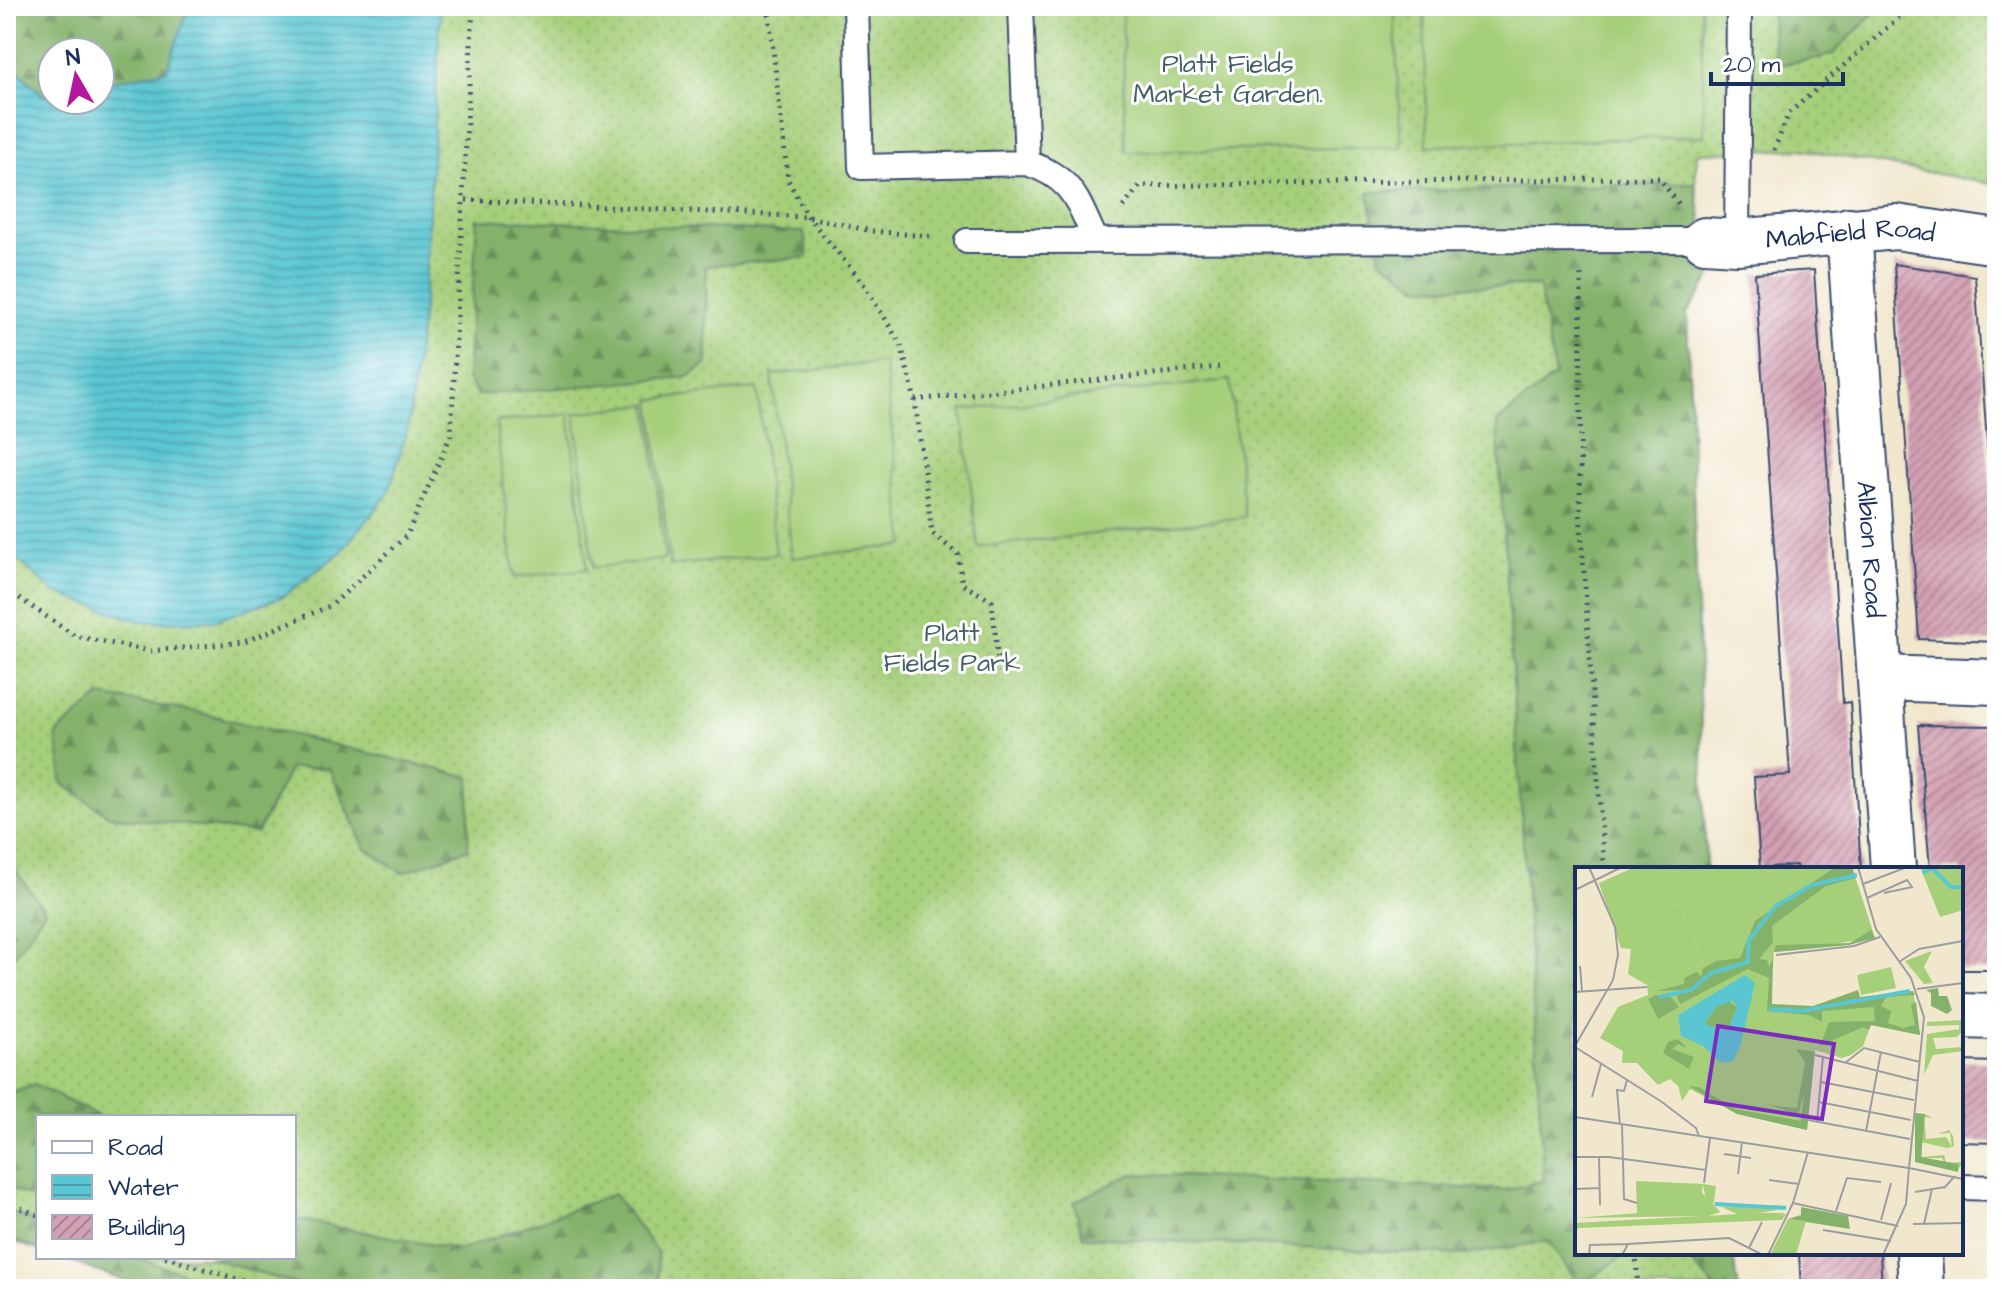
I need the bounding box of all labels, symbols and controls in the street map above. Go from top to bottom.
north arrow [36,36,116,116]
scale bar [1711,36,1843,86]
text: N [64,41,83,74]
park label: Platt Fields Market Garden. [1133,46,1323,112]
text: 20 m [1723,48,1780,82]
street label: Mabfield Road [1764,210,1938,258]
street label: Albion Road [1847,480,1893,619]
park label: Platt Fields Park [883,615,1021,681]
inset map [1575,867,1963,1255]
legend [36,1115,296,1259]
text: Road [108,1131,163,1165]
text: Water [108,1171,179,1205]
text: Building [108,1211,185,1246]

